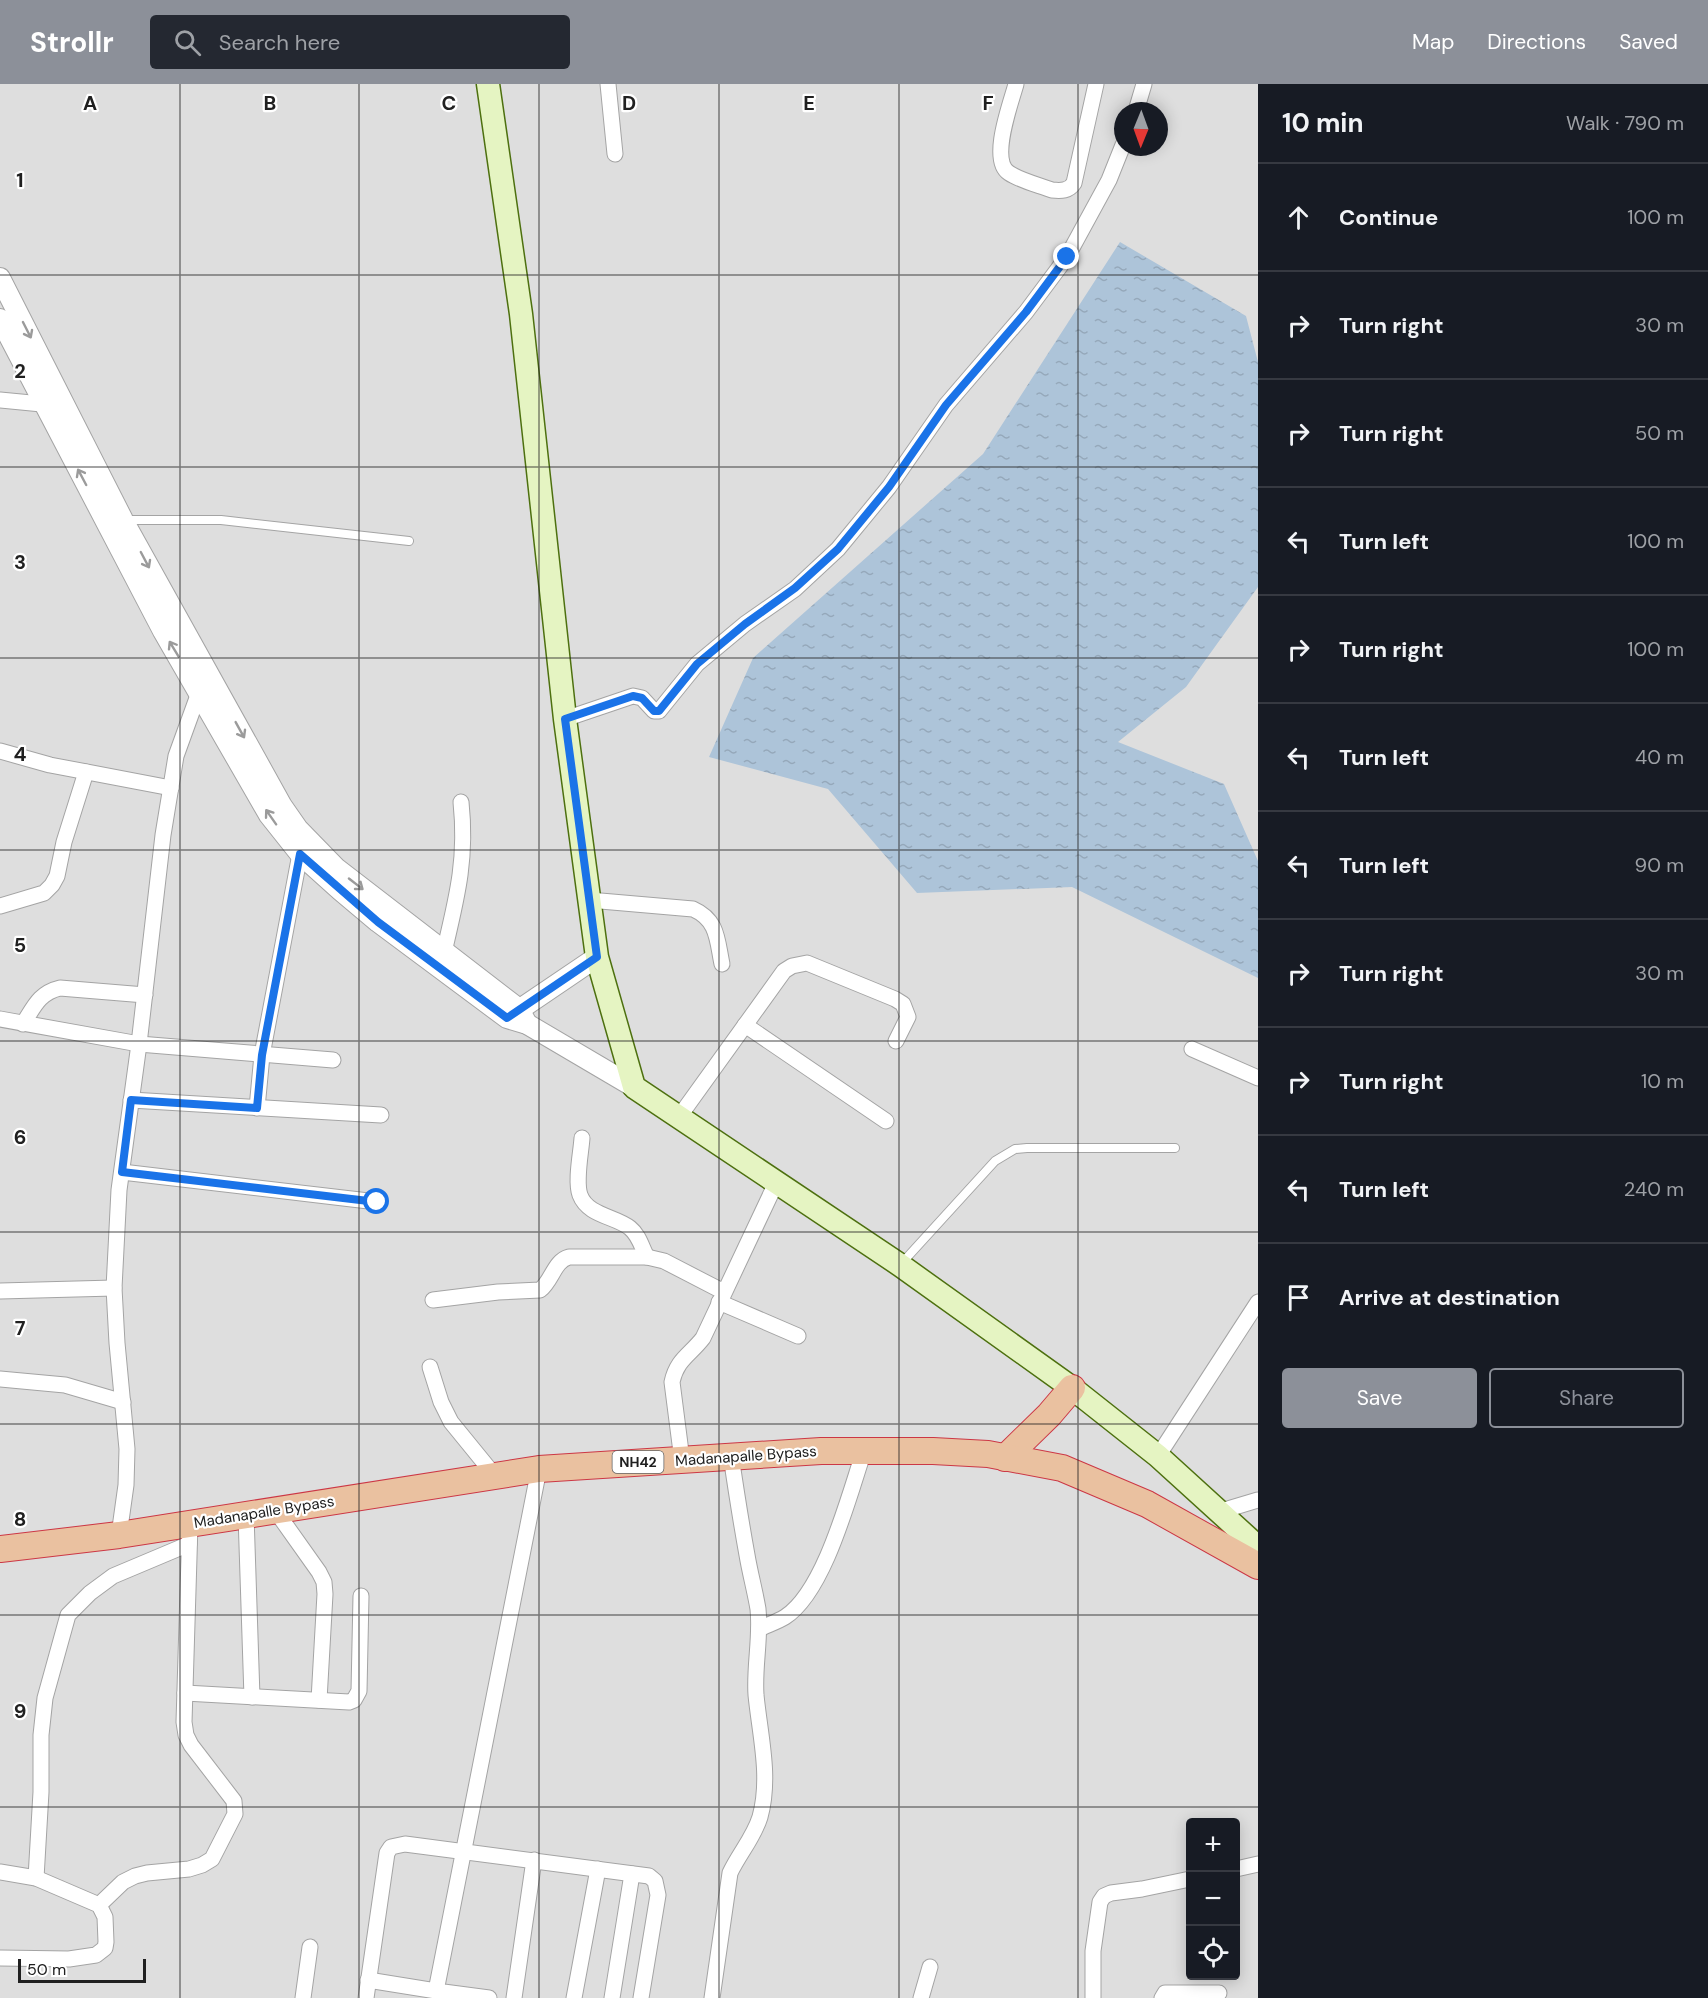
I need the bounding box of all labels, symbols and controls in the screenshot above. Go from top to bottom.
search box [150,15,570,69]
text: Strollr [30,24,114,61]
icon: search [171,26,204,59]
text: Search here [219,28,340,57]
text: Map [1412,28,1454,56]
text: Directions [1487,28,1586,56]
text: Saved [1619,28,1678,56]
text: A [83,90,97,116]
text: B [264,90,276,116]
text: C [442,90,456,116]
text: D [622,90,636,116]
text: E [803,90,815,116]
text: F [982,90,994,116]
north arrow [1114,102,1168,156]
text: 10 min [1282,106,1364,140]
text: Walk · 790 m [1566,110,1684,136]
text: 1 [16,167,24,193]
icon: ahead [1282,201,1315,234]
text: Continue [1339,203,1438,232]
text: 100 m [1627,204,1684,230]
route end [1053,243,1079,269]
icon: right [1282,309,1315,342]
text: Turn right [1339,311,1444,340]
text: 30 m [1635,312,1684,338]
one-way arrow [22,321,33,339]
text: 2 [14,358,26,384]
icon: right [1282,417,1315,450]
text: Turn right [1339,419,1444,448]
text: 50 m [1635,420,1684,446]
one-way arrow [76,469,88,486]
icon: left [1282,525,1315,558]
text: Turn left [1339,527,1429,556]
text: 100 m [1627,528,1684,554]
text: 3 [14,549,26,575]
one-way arrow [139,551,151,568]
icon: right [1282,633,1315,666]
text: Turn right [1339,635,1444,664]
text: 100 m [1627,636,1684,662]
one-way arrow [167,641,179,658]
one-way arrow [234,721,246,738]
text: 4 [14,741,27,767]
icon: left [1282,741,1315,774]
text: Turn left [1339,743,1429,772]
text: 40 m [1635,744,1684,770]
one-way arrow [265,810,277,826]
icon: left [1282,849,1315,882]
text: Turn left [1339,851,1429,880]
text: 90 m [1635,852,1684,878]
one-way arrow [348,877,364,890]
text: 5 [14,932,26,958]
icon: right [1282,957,1315,990]
text: Turn right [1339,959,1444,988]
text: 30 m [1635,960,1684,986]
icon: right [1282,1065,1315,1098]
text: Turn right [1339,1067,1444,1096]
text: 10 m [1641,1068,1684,1094]
text: 6 [14,1124,26,1150]
icon: left [1282,1173,1315,1206]
text: Turn left [1339,1175,1429,1204]
text: 240 m [1624,1176,1684,1202]
route start [363,1188,389,1214]
icon: arrive [1282,1281,1315,1314]
text: Arrive at destination [1339,1283,1560,1312]
text: 7 [15,1315,26,1341]
button: Save [1282,1368,1477,1428]
button: Share [1489,1368,1684,1428]
street label: Madanapalle Bypass [675,1441,817,1471]
road number: NH42 [612,1451,664,1473]
street label: Madanapalle Bypass [192,1491,336,1533]
text: 8 [14,1506,26,1532]
text: 9 [14,1698,26,1724]
map controls [1186,1818,1240,1980]
button: + [1186,1818,1240,1872]
button: − [1186,1872,1240,1926]
button: locate [1186,1926,1240,1980]
scale bar [18,1956,146,1984]
text: 50 m [27,1959,66,1980]

